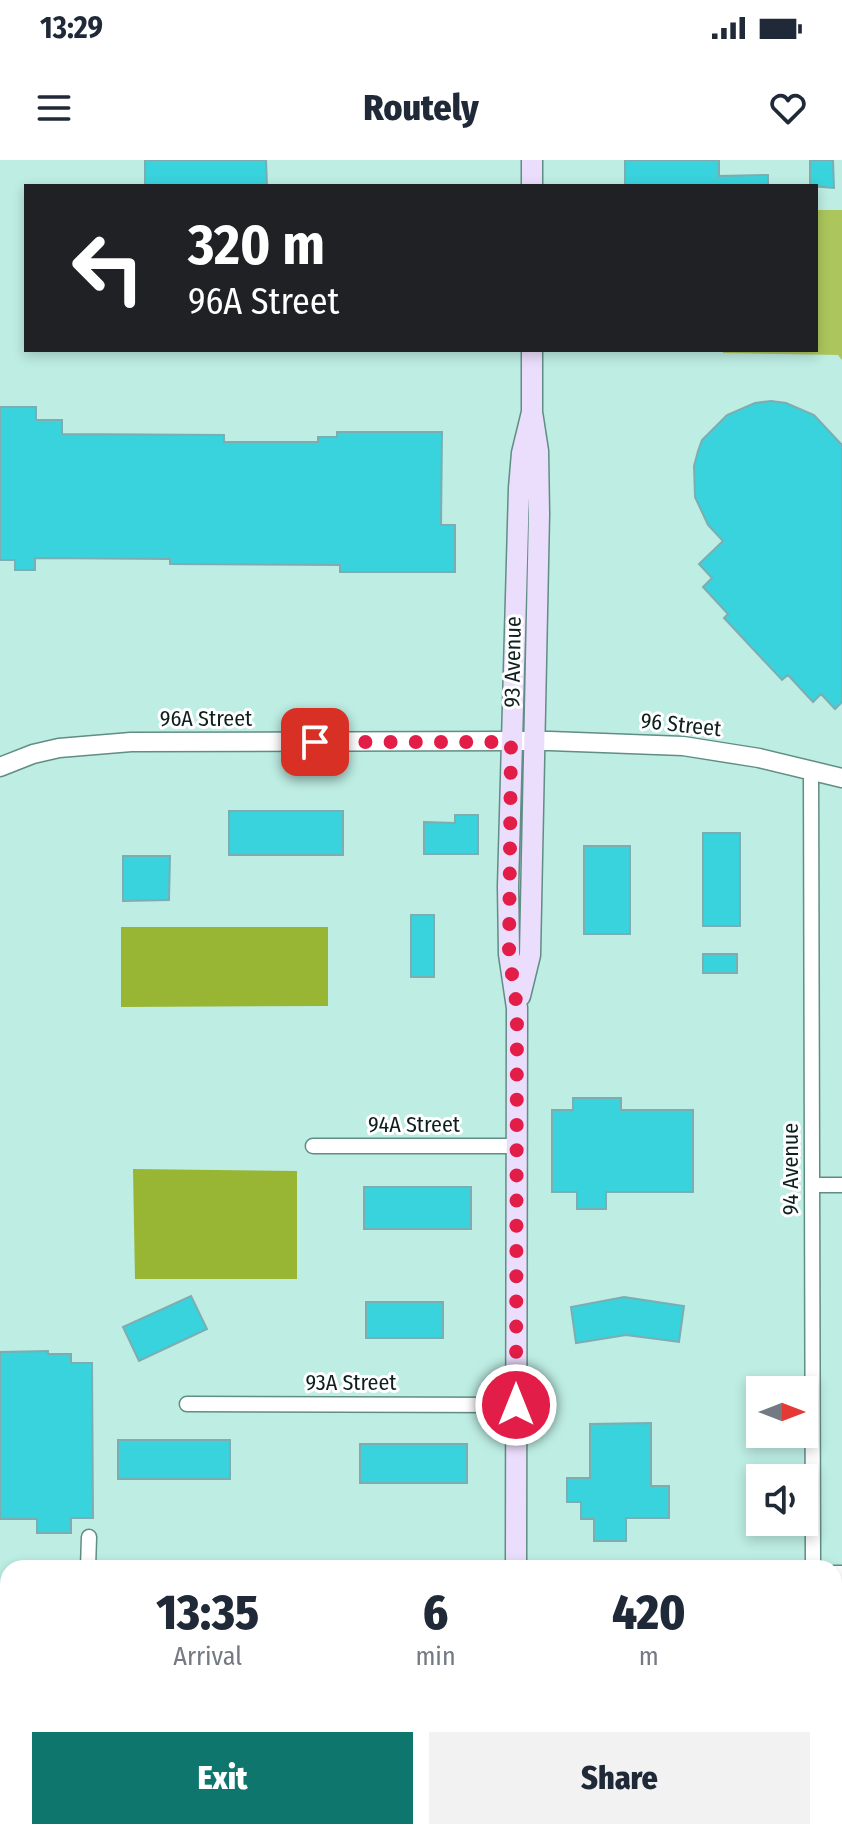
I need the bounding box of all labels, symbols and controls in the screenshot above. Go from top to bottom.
text: 13:29 [40,10,103,46]
icon: menu [32,86,76,130]
text: Routely [363,86,479,130]
icon: heart [766,86,810,130]
text: 320 m [188,212,325,279]
icon: left [56,216,160,320]
text: 96A Street [188,280,339,324]
street label: 93 Avenue [498,616,527,708]
street label: 96A Street [160,705,253,732]
street label: 96 Street [639,707,723,742]
pin [281,708,349,776]
icon: arrive [293,720,337,764]
street label: 94A Street [368,1111,461,1138]
street label: 94 Avenue [777,1123,804,1215]
position arrow [474,1363,558,1447]
street label: 93A Street [305,1369,397,1396]
north arrow [746,1376,818,1448]
map controls [746,1376,818,1536]
button: sound [746,1464,818,1536]
text: 13:35 [156,1584,259,1642]
text: 6 [423,1584,448,1642]
text: 420 [612,1584,686,1642]
text: Arrival [173,1641,242,1672]
text: min [415,1641,456,1672]
text: m [639,1641,659,1672]
button: Exit [32,1732,413,1824]
button: Share [429,1732,810,1824]

